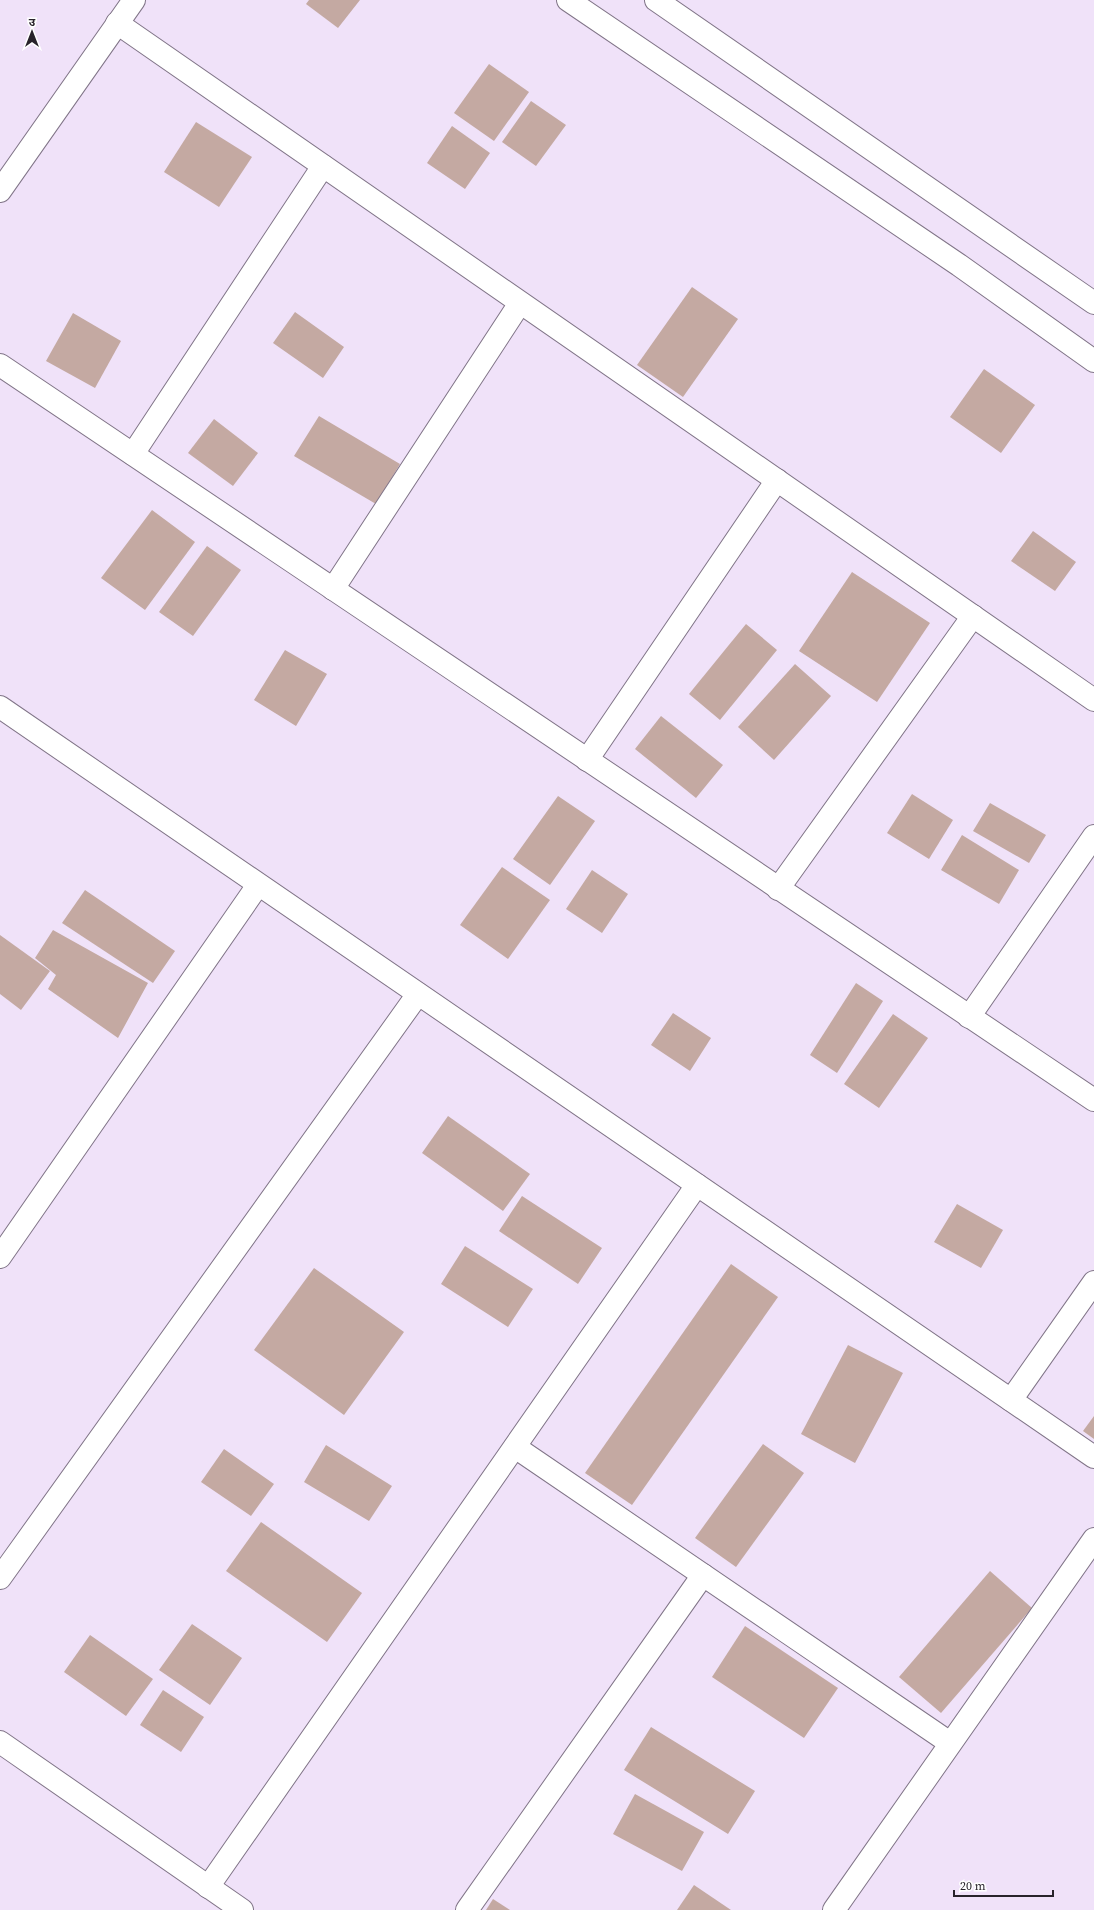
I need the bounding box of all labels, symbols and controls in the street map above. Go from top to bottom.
north arrow [12,12,52,52]
text: उ [29,15,36,30]
scale bar [954,1872,1053,1898]
text: 20 m [960,1878,986,1894]

